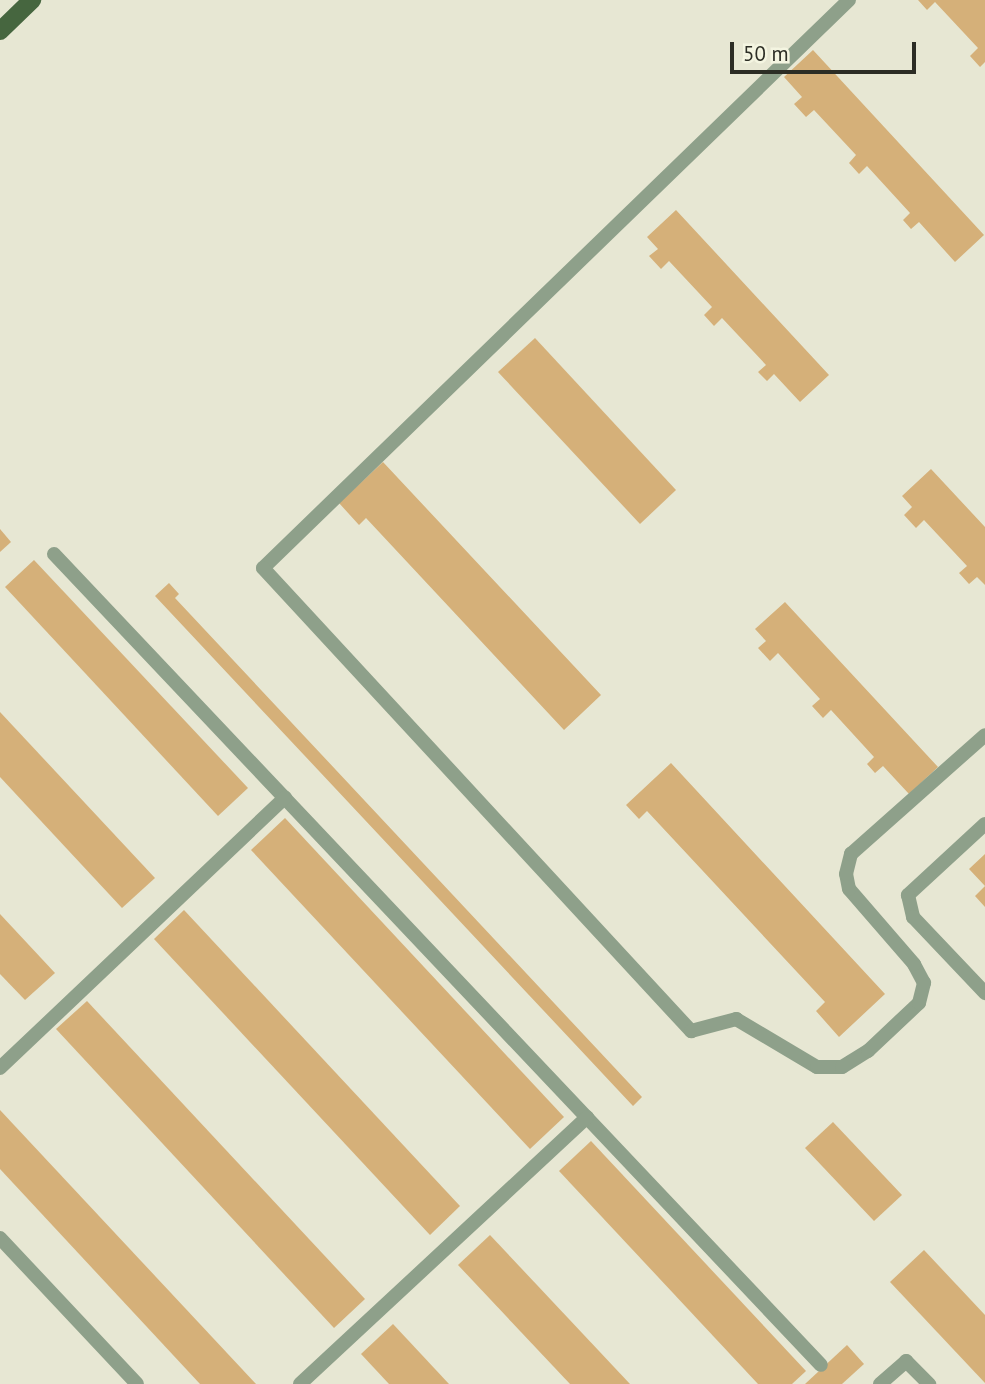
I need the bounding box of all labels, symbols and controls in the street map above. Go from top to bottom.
scale bar [733,28,918,72]
text: 50 m [743,40,789,67]

